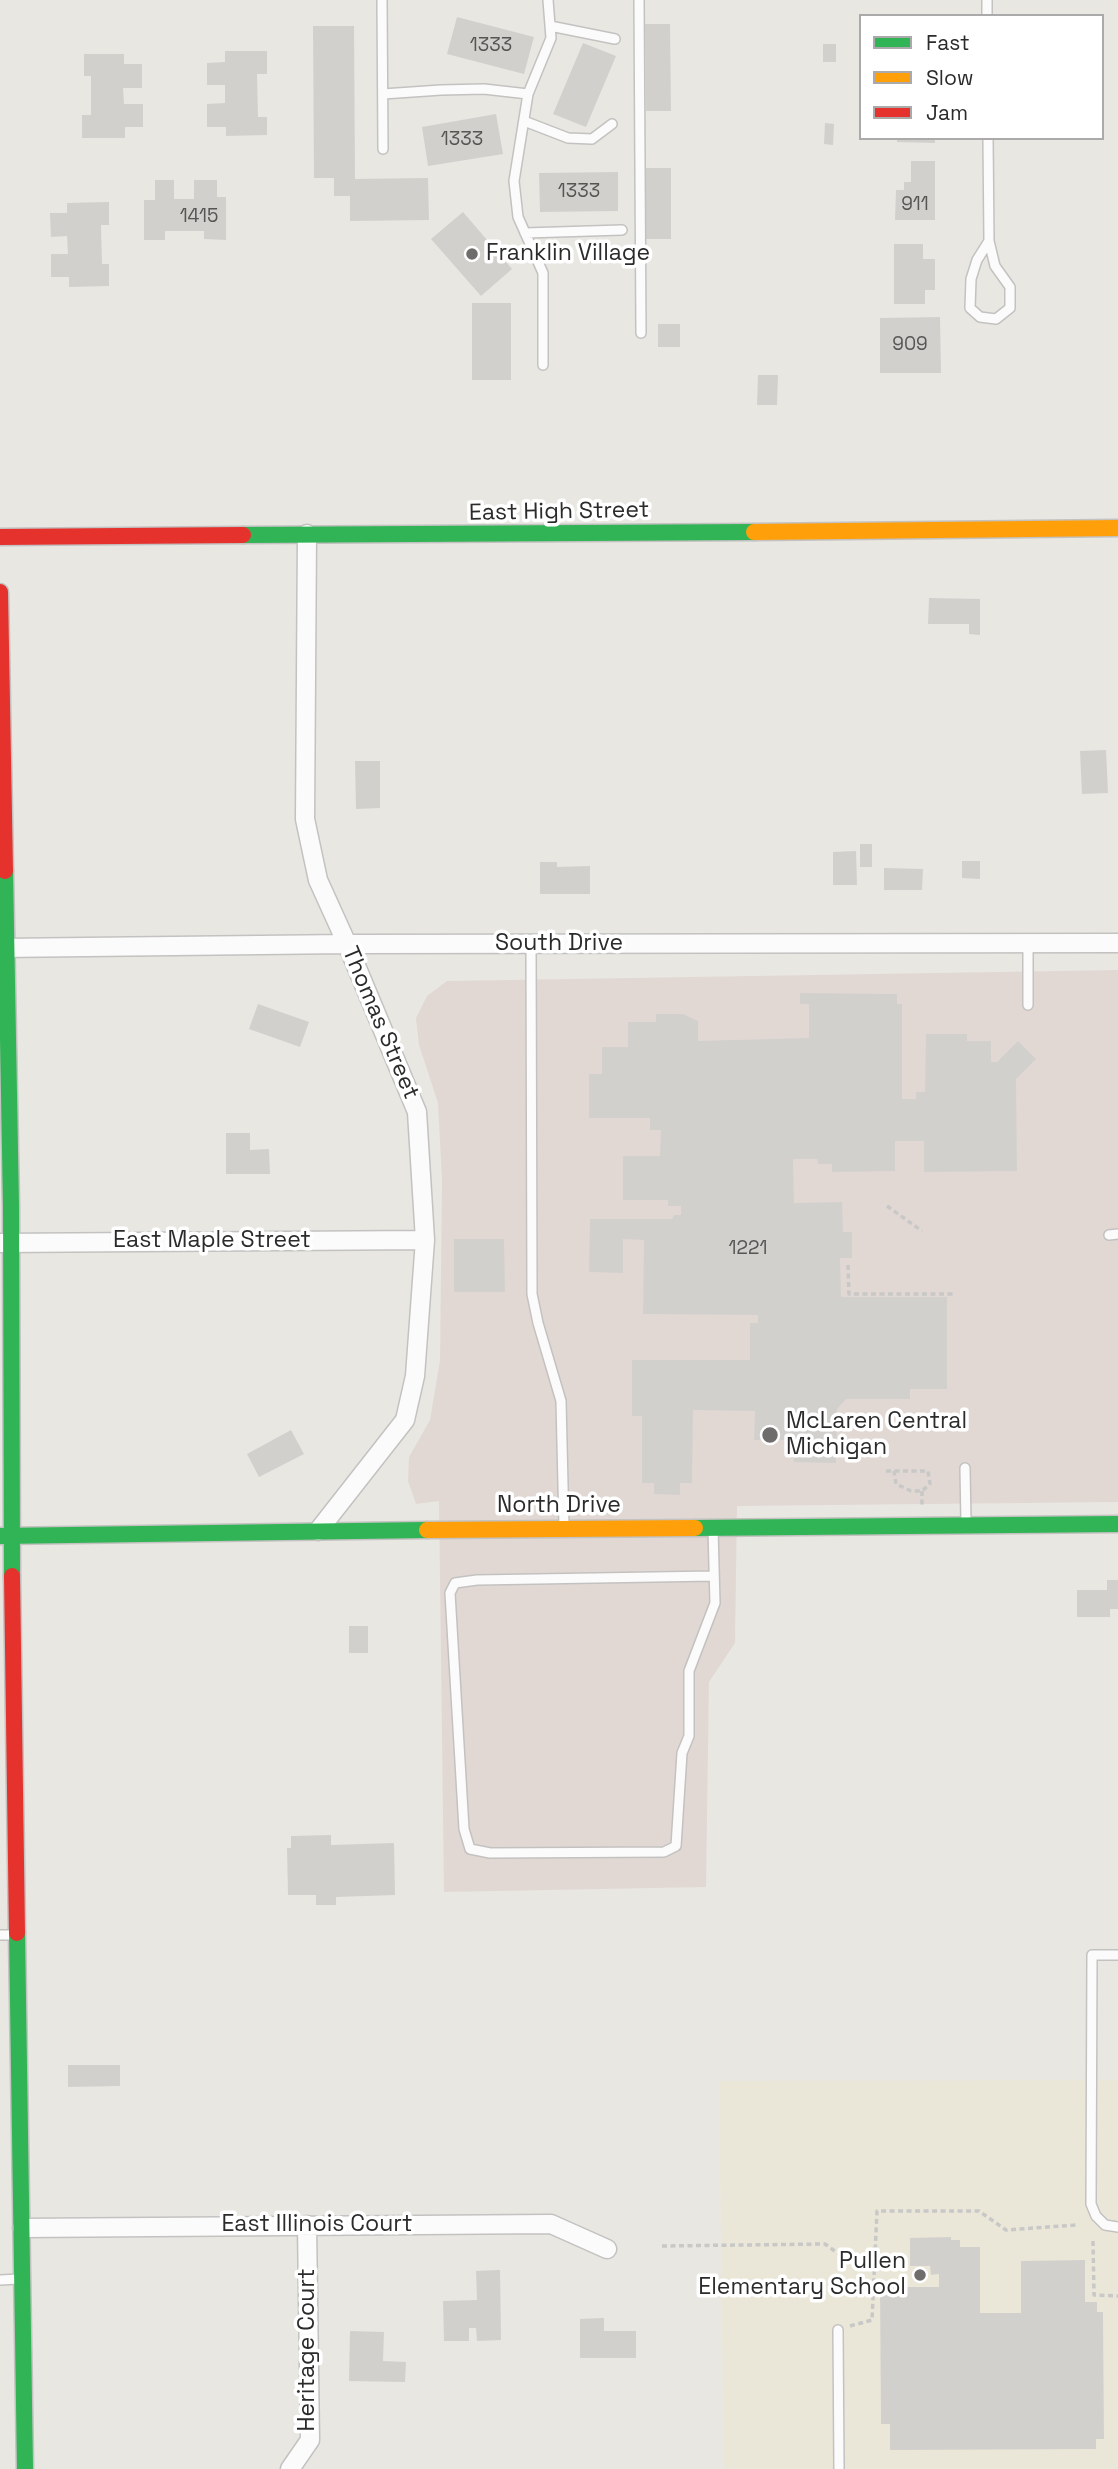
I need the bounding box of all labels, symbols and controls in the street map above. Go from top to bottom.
legend [859,14,1104,140]
text: Fast [926,29,970,56]
house number: 1333 [470,35,512,57]
text: Slow [926,64,974,91]
text: Jam [926,99,968,126]
house number: 1333 [441,129,483,151]
house number: 1333 [558,181,600,203]
house number: 911 [901,194,929,216]
house number: 1415 [180,206,218,228]
place label: Franklin Village [486,240,650,268]
marker: Franklin Village [464,246,480,262]
house number: 909 [892,334,928,356]
street label: East High Street [469,497,649,527]
street label: South Drive [495,930,623,958]
street label: Thomas Street [335,943,425,1103]
street label: East Maple Street [113,1227,311,1255]
house number: 1221 [729,1238,767,1260]
place label: McLaren Central Michigan [786,1408,967,1462]
marker: McLaren Central Michigan [760,1425,780,1445]
street label: North Drive [497,1492,621,1520]
street label: East Illinois Court [221,2211,413,2239]
place label: Pullen Elementary School [698,2248,906,2302]
marker: Pullen Elementary School [912,2267,928,2283]
street label: Heritage Court [294,2268,322,2432]

